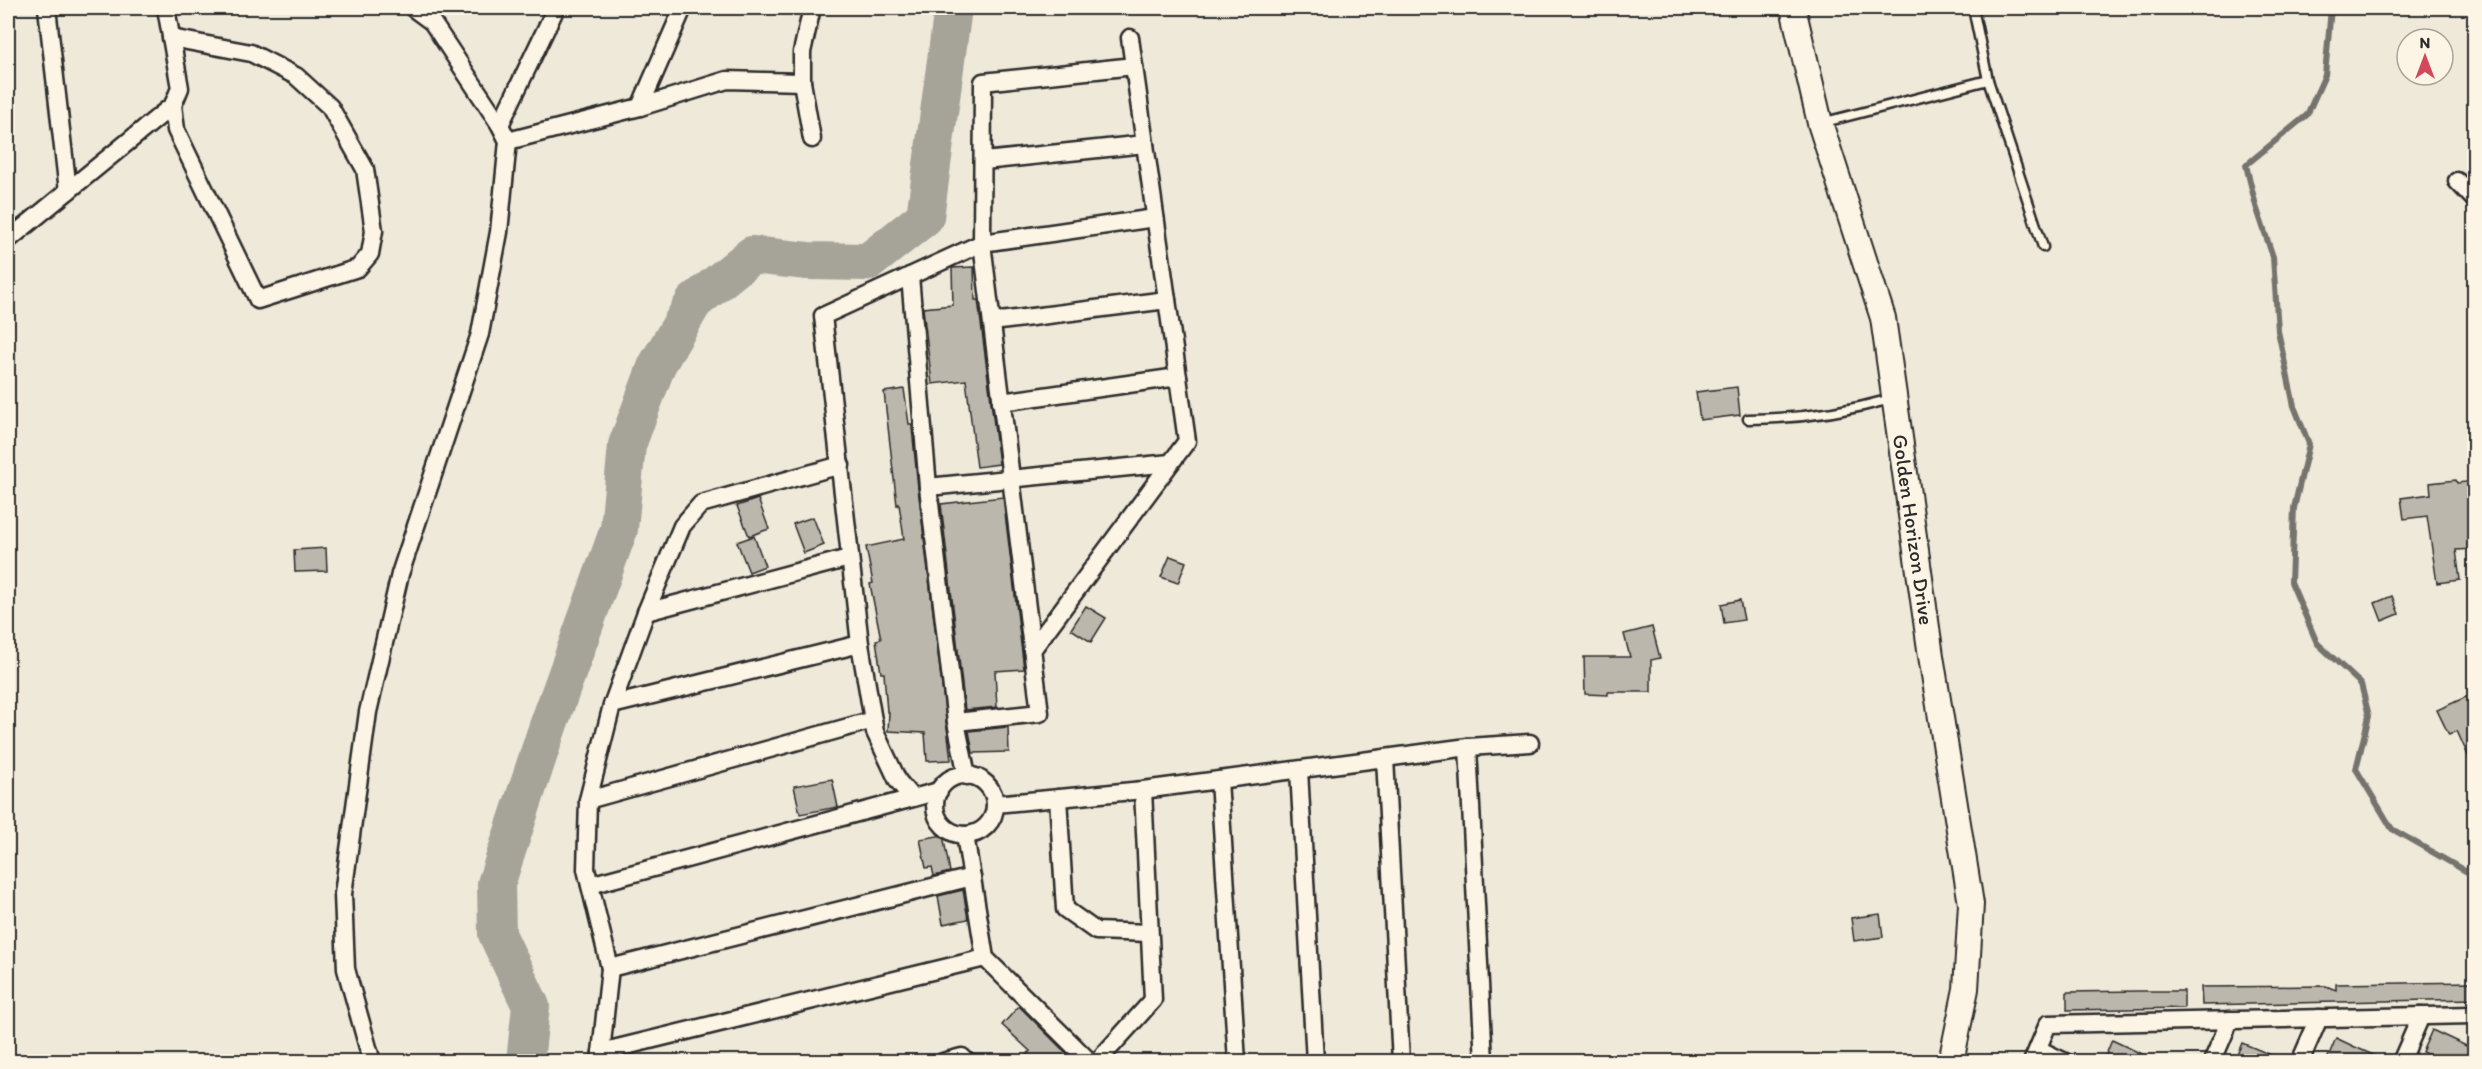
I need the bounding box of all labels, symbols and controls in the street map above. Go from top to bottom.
north arrow [2395,27,2455,87]
text: N [2420,33,2430,52]
street label: Golden Horizon Drive [1888,433,1939,627]

